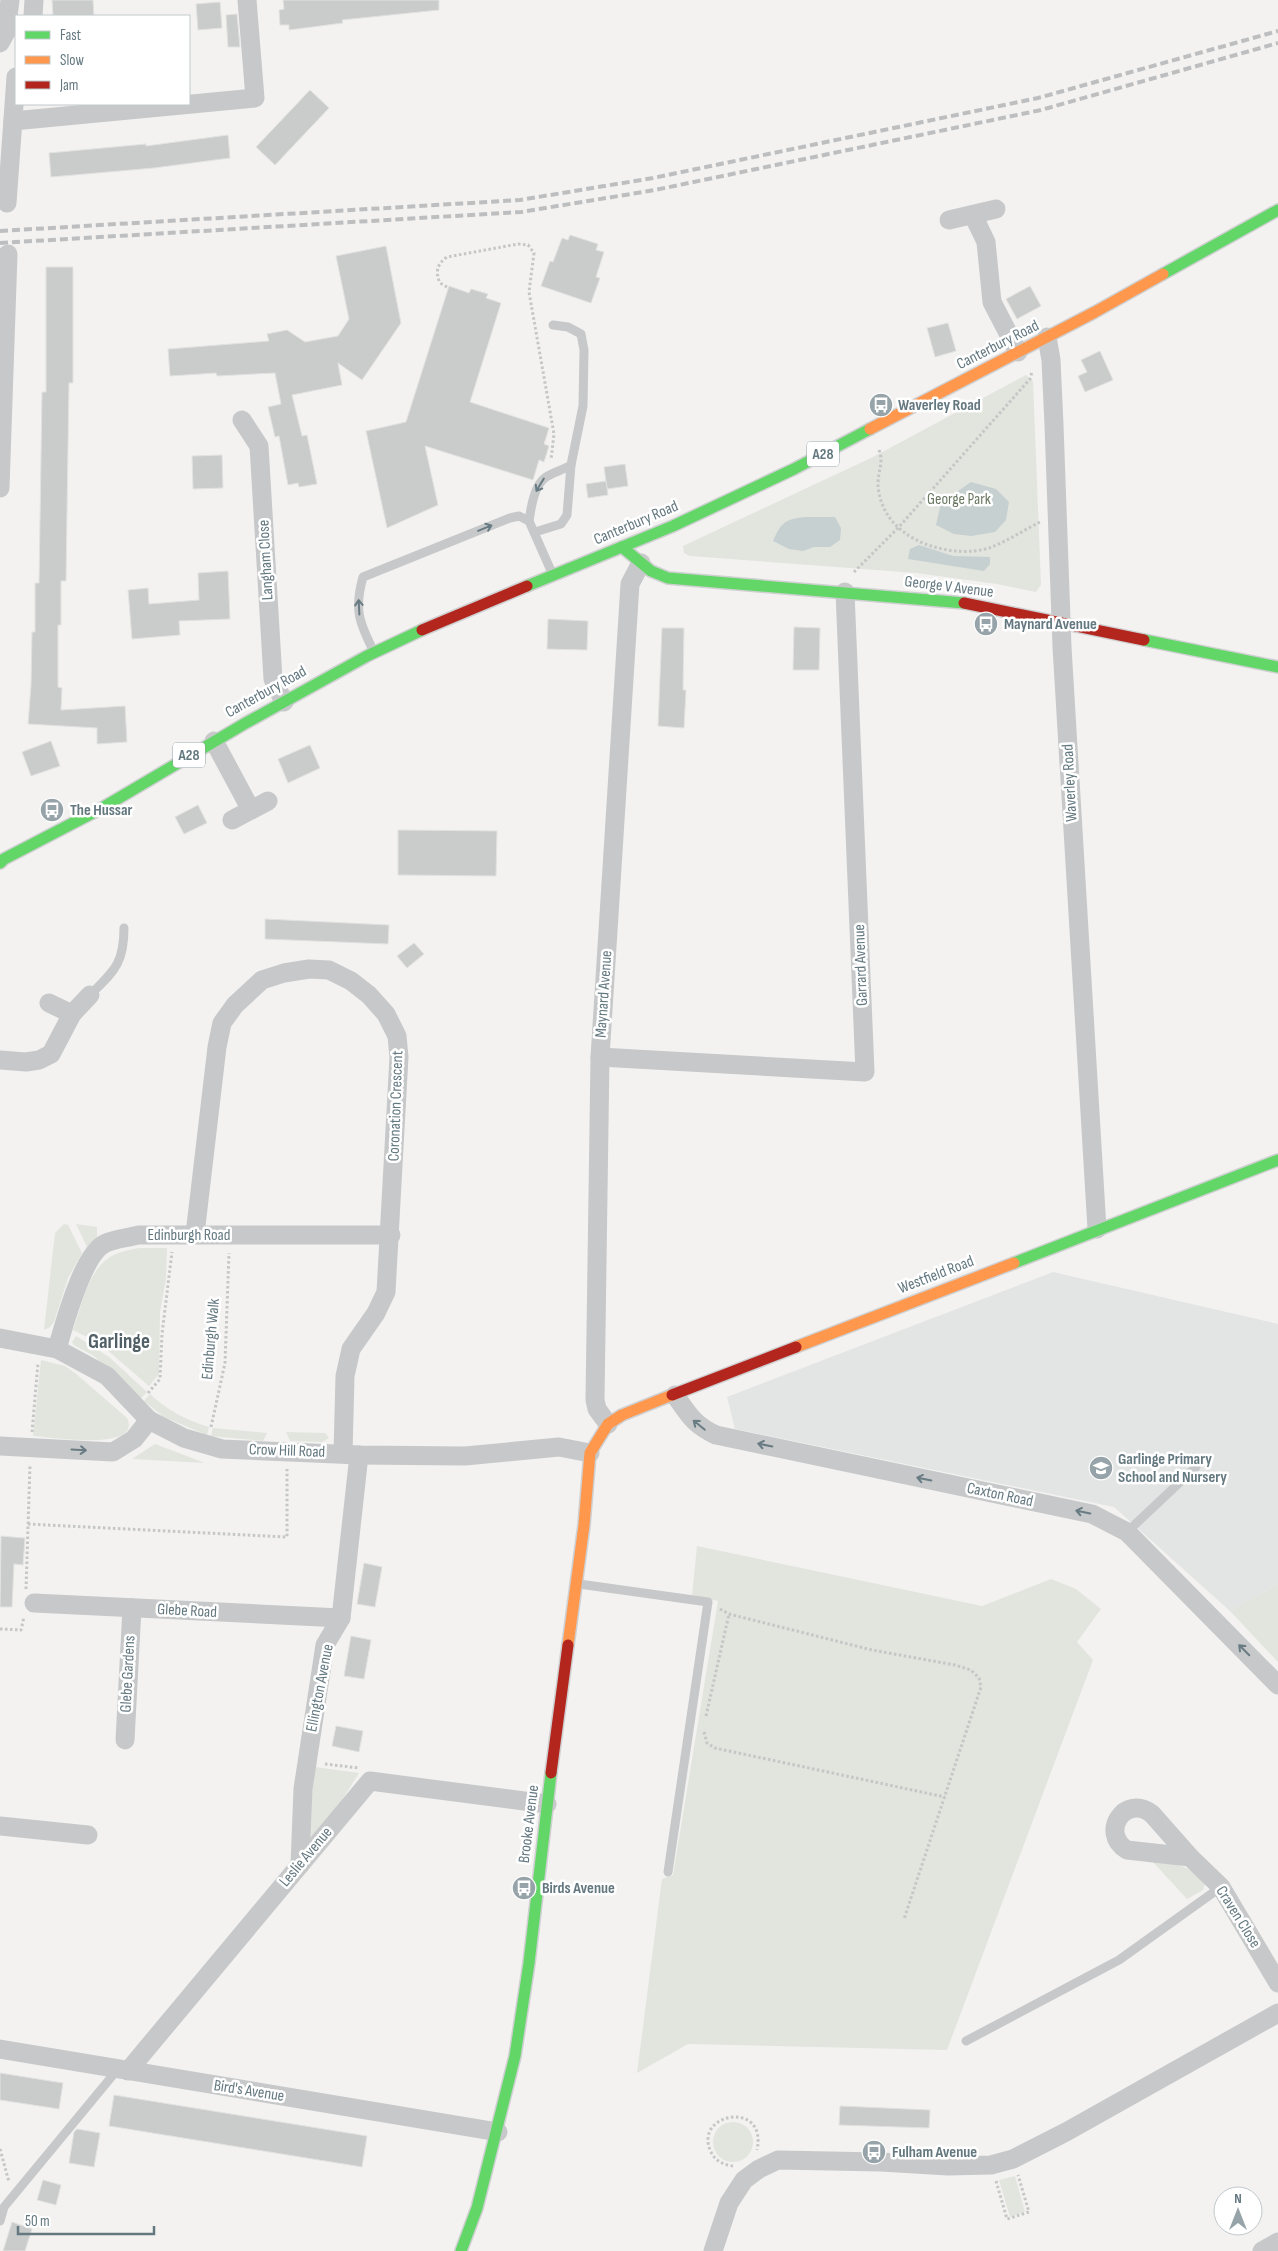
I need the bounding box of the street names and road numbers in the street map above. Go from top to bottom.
street label: Canterbury Road [954,316,1042,374]
road number: A28 [807,442,839,466]
street label: Canterbury Road [591,497,681,549]
street label: Langham Close [254,519,278,601]
street label: George V Avenue [903,572,995,602]
street label: Canterbury Road [222,662,310,722]
road number: A28 [173,742,205,768]
street label: Waverley Road [1058,744,1082,822]
street label: Garrard Avenue [850,924,872,1006]
street label: Maynard Avenue [591,950,617,1038]
street label: Coronation Crescent [385,1050,407,1162]
street label: Edinburgh Road [148,1226,230,1245]
street label: Westfield Road [895,1252,977,1298]
street label: Edinburgh Walk [198,1298,224,1380]
street label: Crow Hill Road [248,1440,326,1462]
street label: Caxton Road [965,1479,1035,1511]
street label: Glebe Road [157,1600,217,1622]
street label: Glebe Gardens [116,1635,140,1713]
street label: Ellington Avenue [302,1643,338,1733]
street label: Brooke Avenue [515,1784,543,1864]
street label: Leslie Avenue [275,1823,337,1891]
street label: Craven Close [1212,1882,1264,1952]
street label: Bird's Avenue [212,2076,286,2106]

